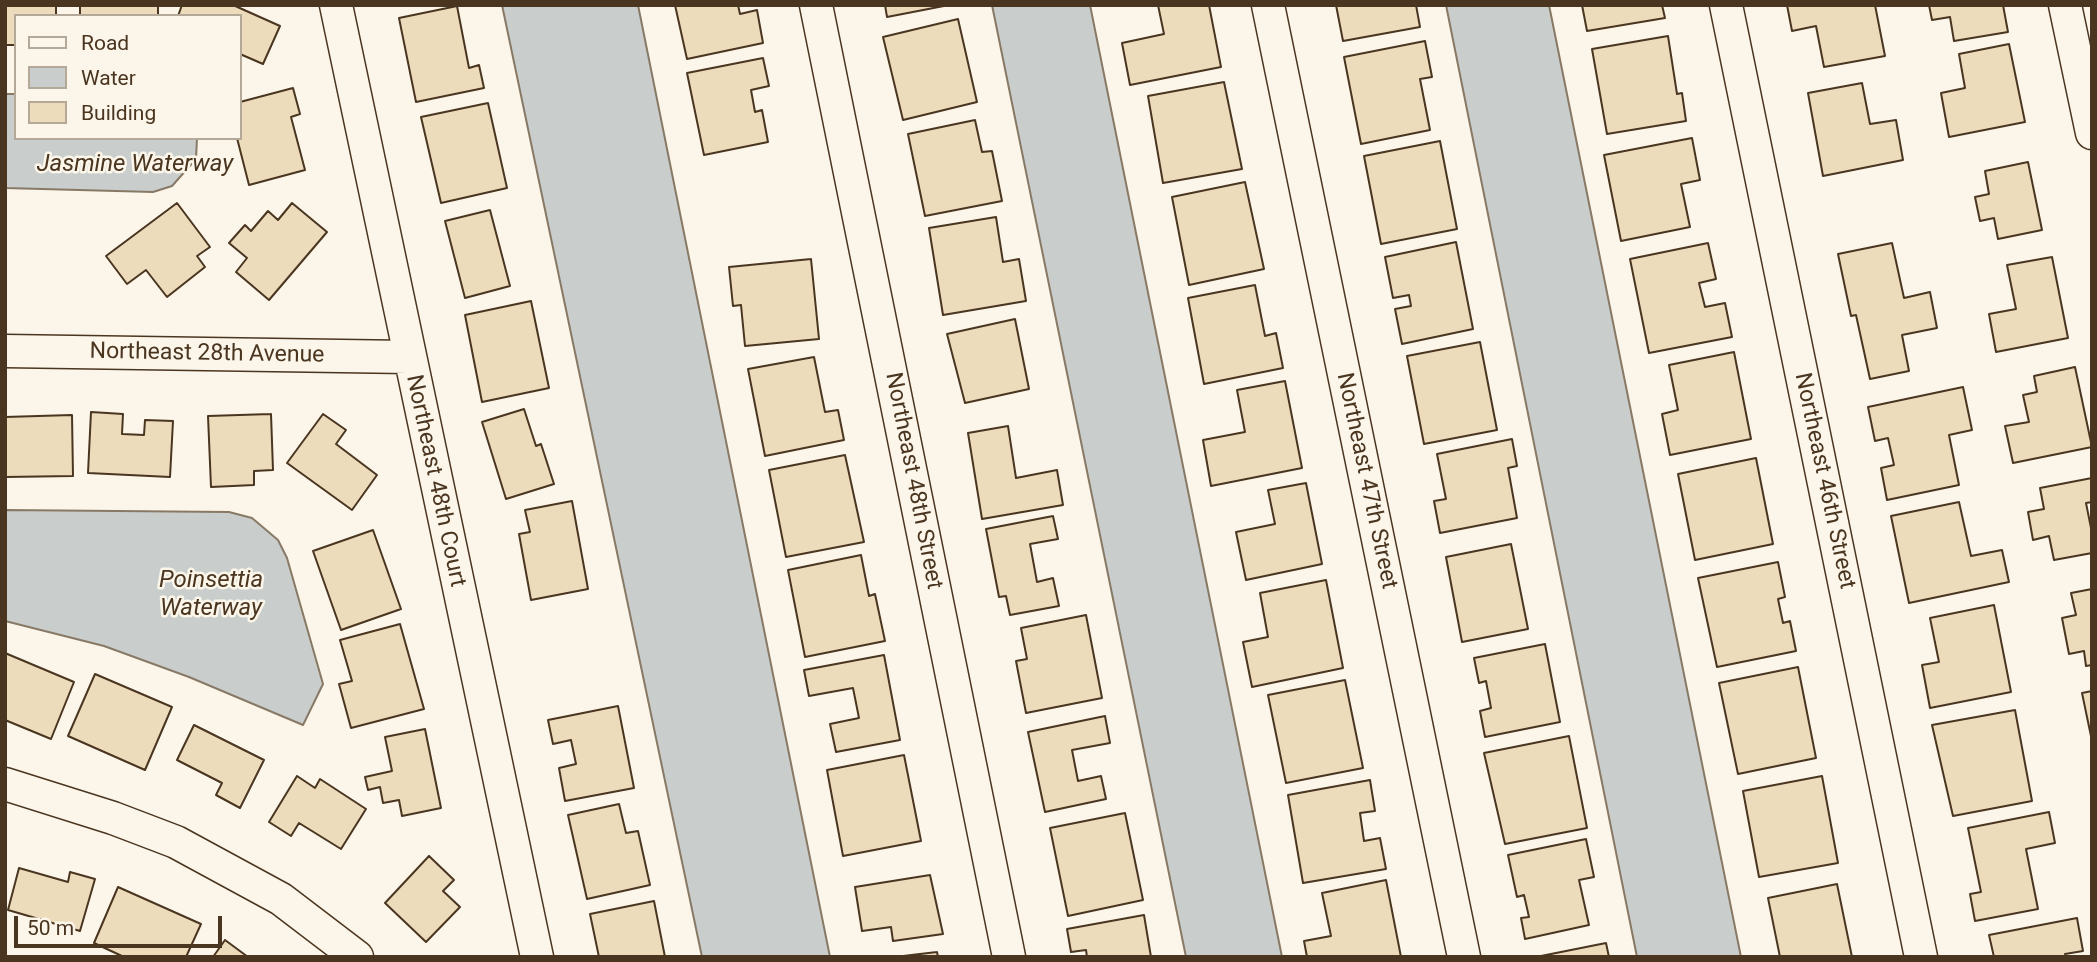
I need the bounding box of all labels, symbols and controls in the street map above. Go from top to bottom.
legend [14,14,242,140]
text: Road [81,31,129,55]
text: Water [81,66,136,90]
text: Building [81,101,156,125]
water label: Jasmine Waterway [37,151,233,179]
street label: Northeast 28th Avenue [89,338,325,370]
street label: Northeast 48th Street [878,370,948,592]
street label: Northeast 47th Street [1330,370,1402,592]
street label: Northeast 46th Street [1788,370,1860,592]
street label: Northeast 48th Court [399,372,471,590]
water label: Poinsettia Waterway [159,567,263,623]
scale bar [18,902,226,946]
text: 50 m [27,916,74,940]

